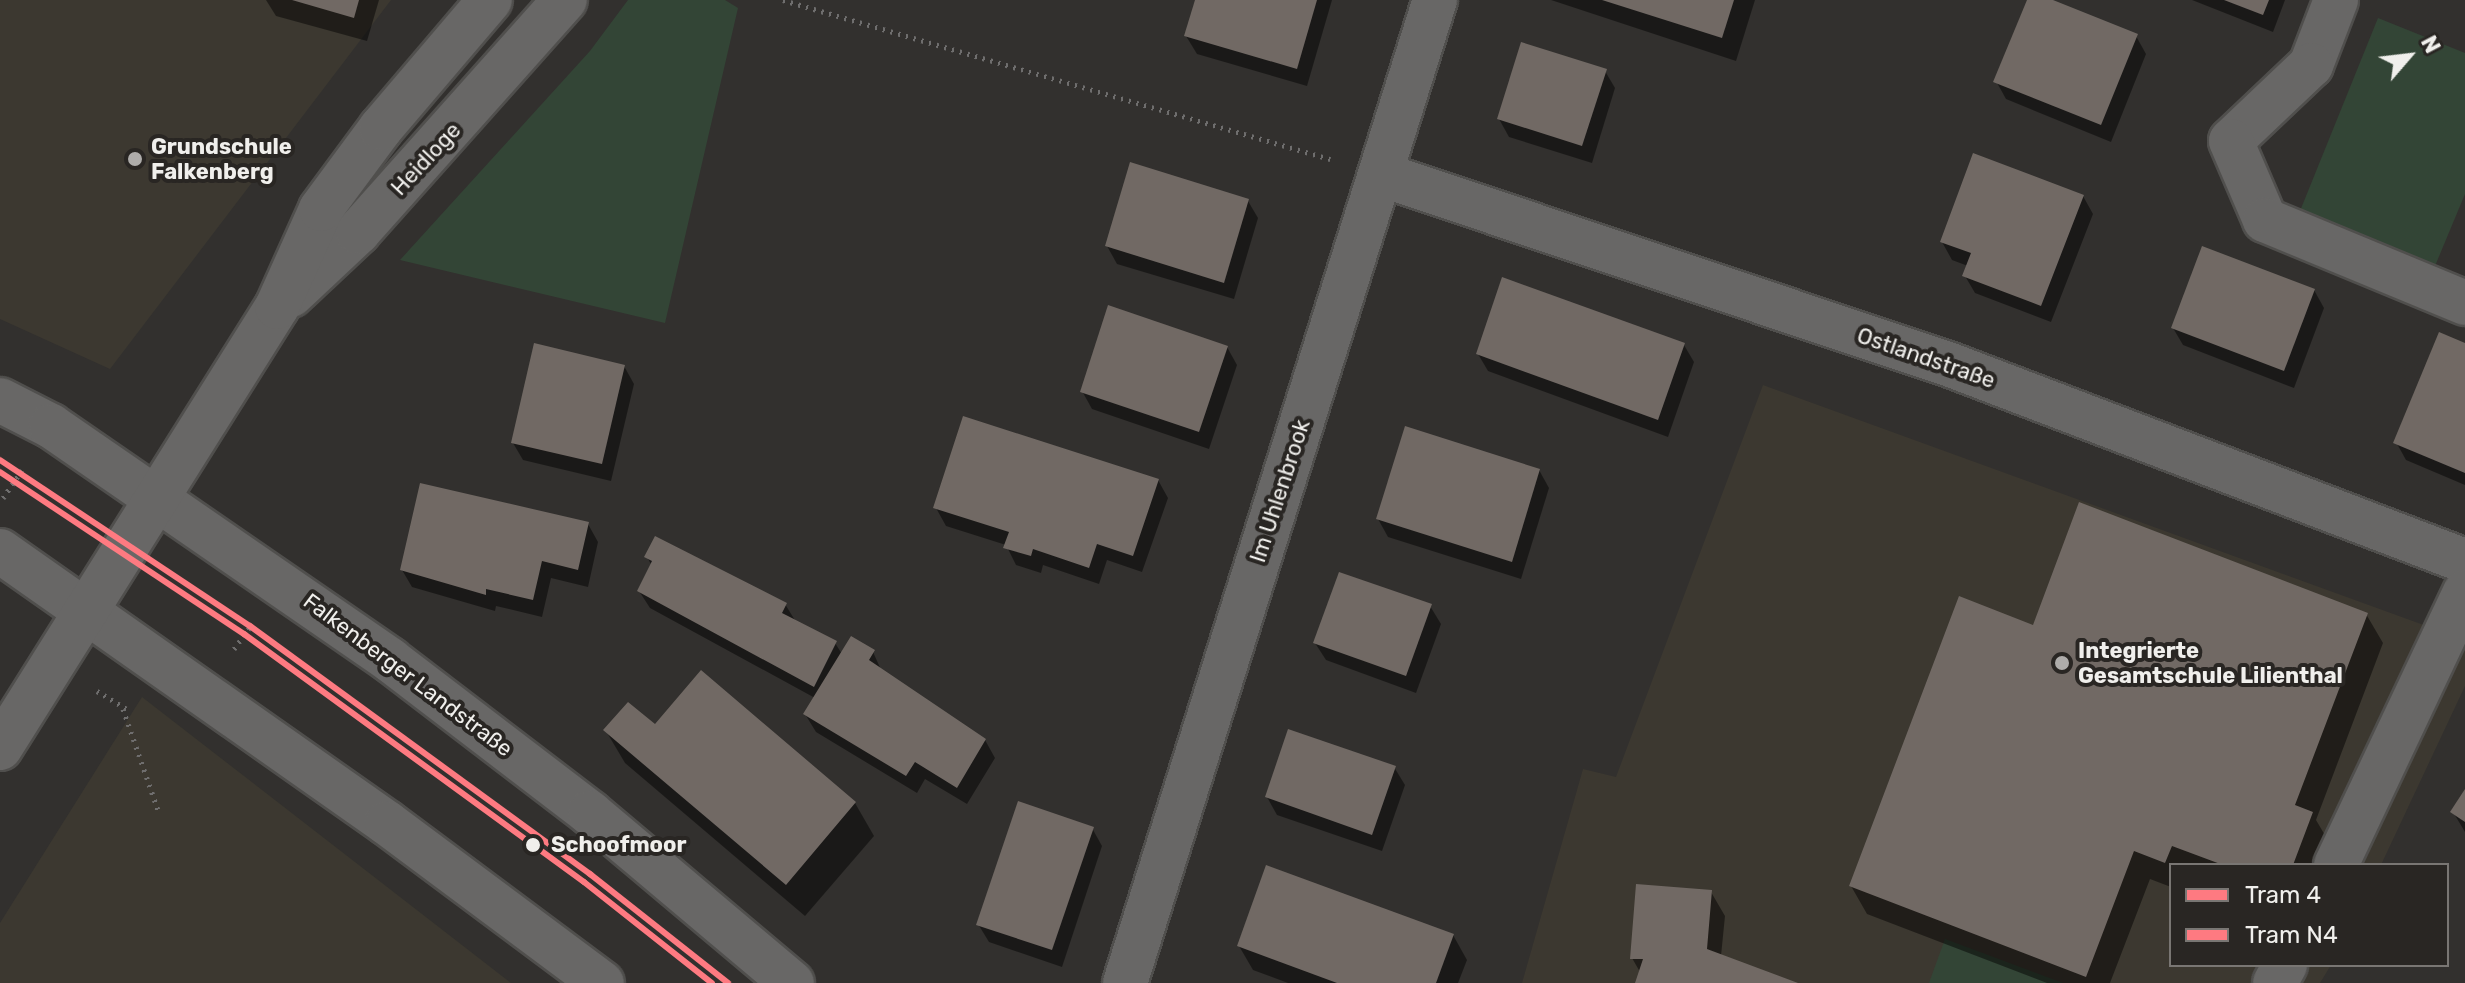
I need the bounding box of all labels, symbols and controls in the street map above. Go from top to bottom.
north arrow [2369,16,2449,96]
text: N [2415,31,2446,58]
street label: Heidloge [386,117,466,201]
place label: Grundschule Falkenberg [151,133,292,184]
marker: Grundschule Falkenberg [126,150,144,168]
street label: Ostlandstraße [1854,322,1998,394]
street label: Im Uhlenbrook [1244,416,1316,566]
street label: Falkenberger Landstraße [298,588,518,762]
place label: Integrierte Gesamtschule Lilienthal [2078,637,2343,688]
marker: Integrierte Gesamtschule Lilienthal [2053,654,2071,672]
place label: Schoofmoor [551,832,686,858]
marker: Schoofmoor [522,834,544,856]
legend [2169,863,2449,967]
text: Tram 4 [2245,881,2321,909]
text: Tram N4 [2245,921,2338,949]

